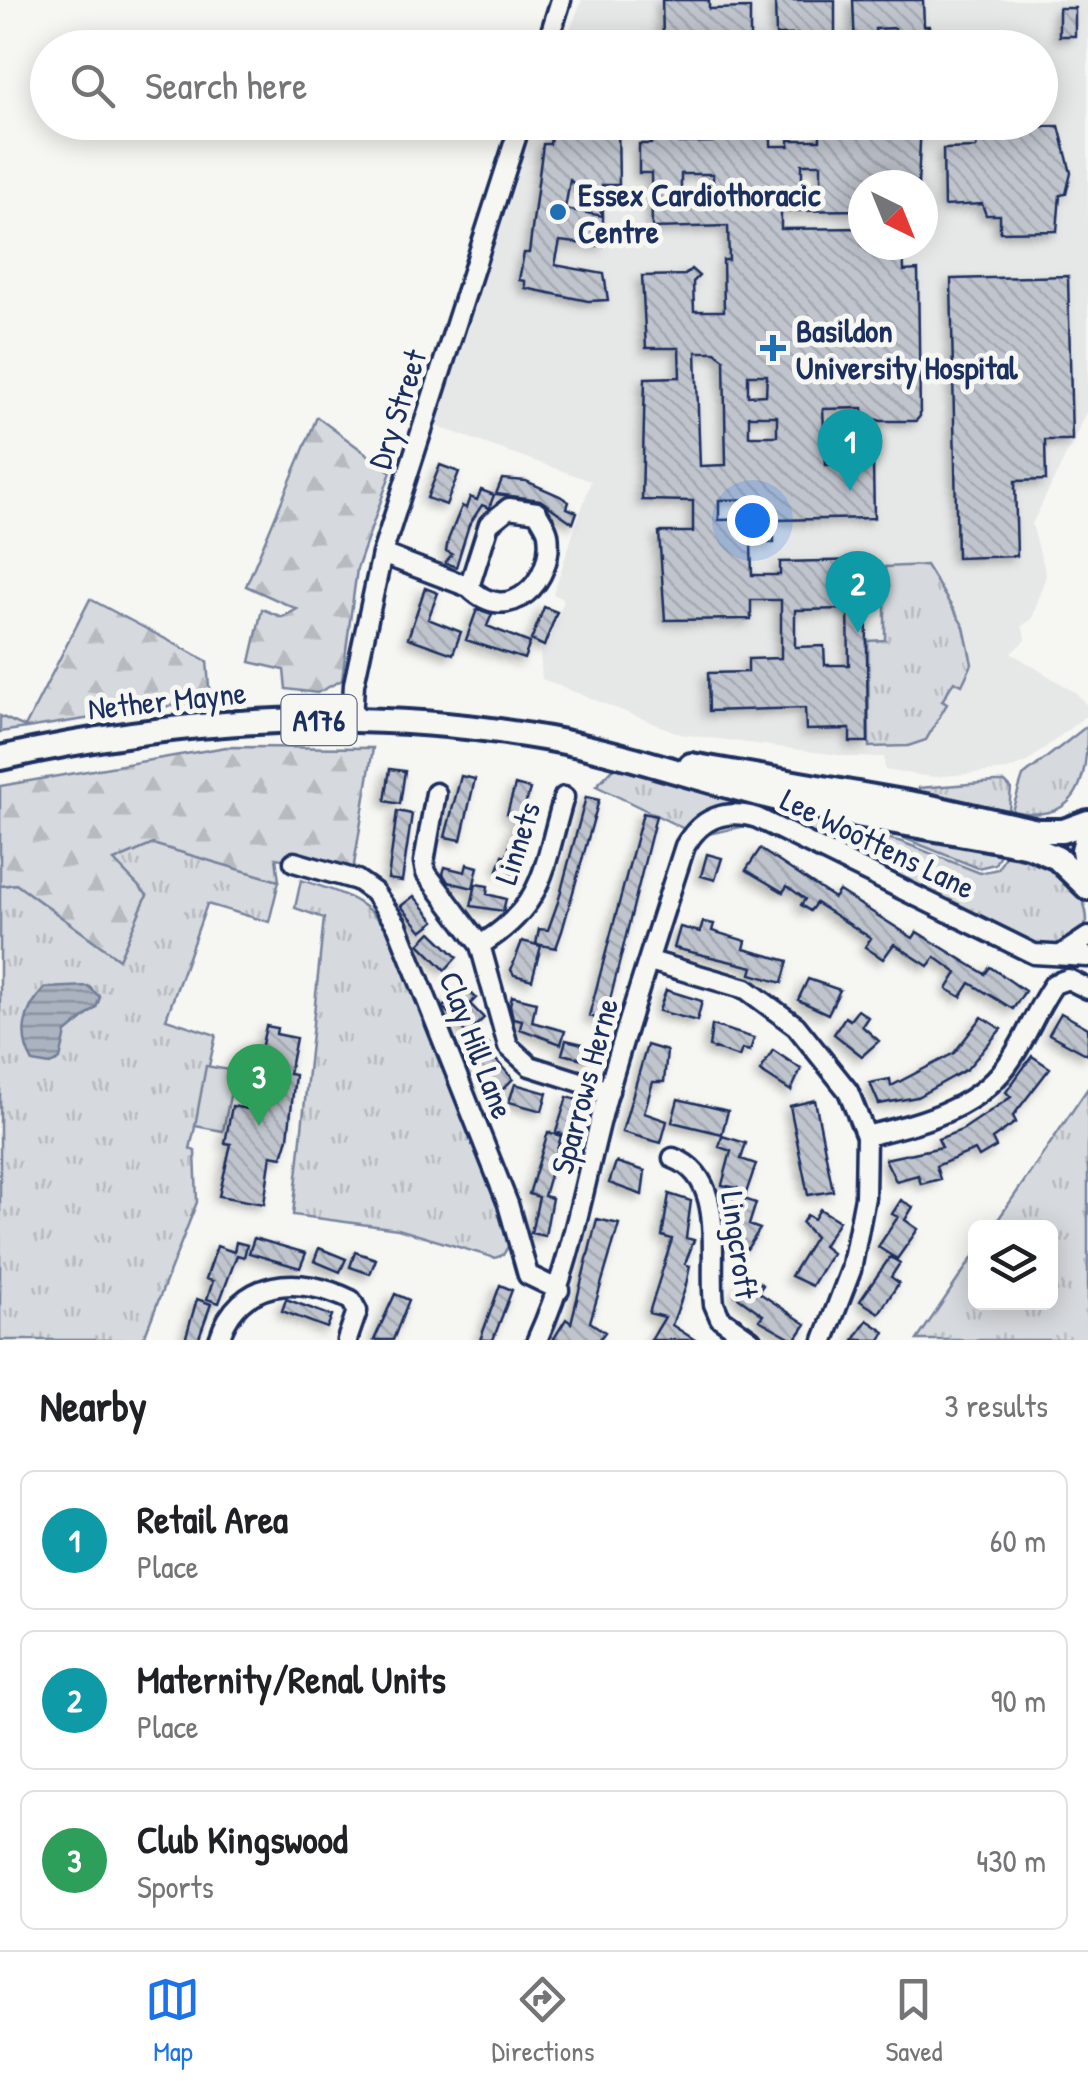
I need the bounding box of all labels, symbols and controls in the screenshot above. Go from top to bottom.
search box [30,30,1058,140]
icon: search [65,58,120,113]
text: Search here [145,59,307,111]
north arrow [848,170,938,260]
place label: Essex Cardiothoracic Centre [578,173,821,253]
marker: Essex Cardiothoracic Centre [547,201,569,223]
place label: Basildon University Hospital [796,309,1019,390]
marker: Basildon University Hospital [760,335,786,361]
street label: Dry Street [358,343,437,474]
pin: 1 [818,408,882,491]
your location [727,495,778,546]
pin: 2 [826,550,890,633]
street label: Nether Mayne [86,670,249,730]
road number: A176 [282,695,356,745]
street label: Lee Woottens Lane [774,777,982,909]
street label: Linnets [484,796,550,890]
street label: Clay Hill Lane [429,965,525,1125]
street label: Sparrows Herne [540,993,628,1179]
pin: 3 [226,1044,292,1126]
street label: Lingcroft [711,1189,769,1302]
map controls [968,1220,1058,1310]
button: layers [968,1220,1058,1310]
text: Nearby [40,1377,147,1434]
text: 3 results [944,1384,1048,1427]
text: Retail Area [137,1493,288,1545]
text: 1 [69,1519,80,1562]
text: 60 m [990,1519,1046,1562]
text: Place [137,1545,199,1588]
text: Maternity/Renal Units [137,1653,446,1705]
text: 2 [67,1679,82,1722]
text: 90 m [991,1679,1046,1722]
text: Place [137,1705,199,1748]
text: Club Kingswood [137,1813,348,1865]
text: 3 [67,1839,82,1882]
text: 430 m [976,1839,1046,1882]
text: Sports [137,1865,214,1908]
tab: Map [145,1972,200,2070]
tab: Directions [491,1972,594,2070]
tab: Saved [885,1972,943,2070]

